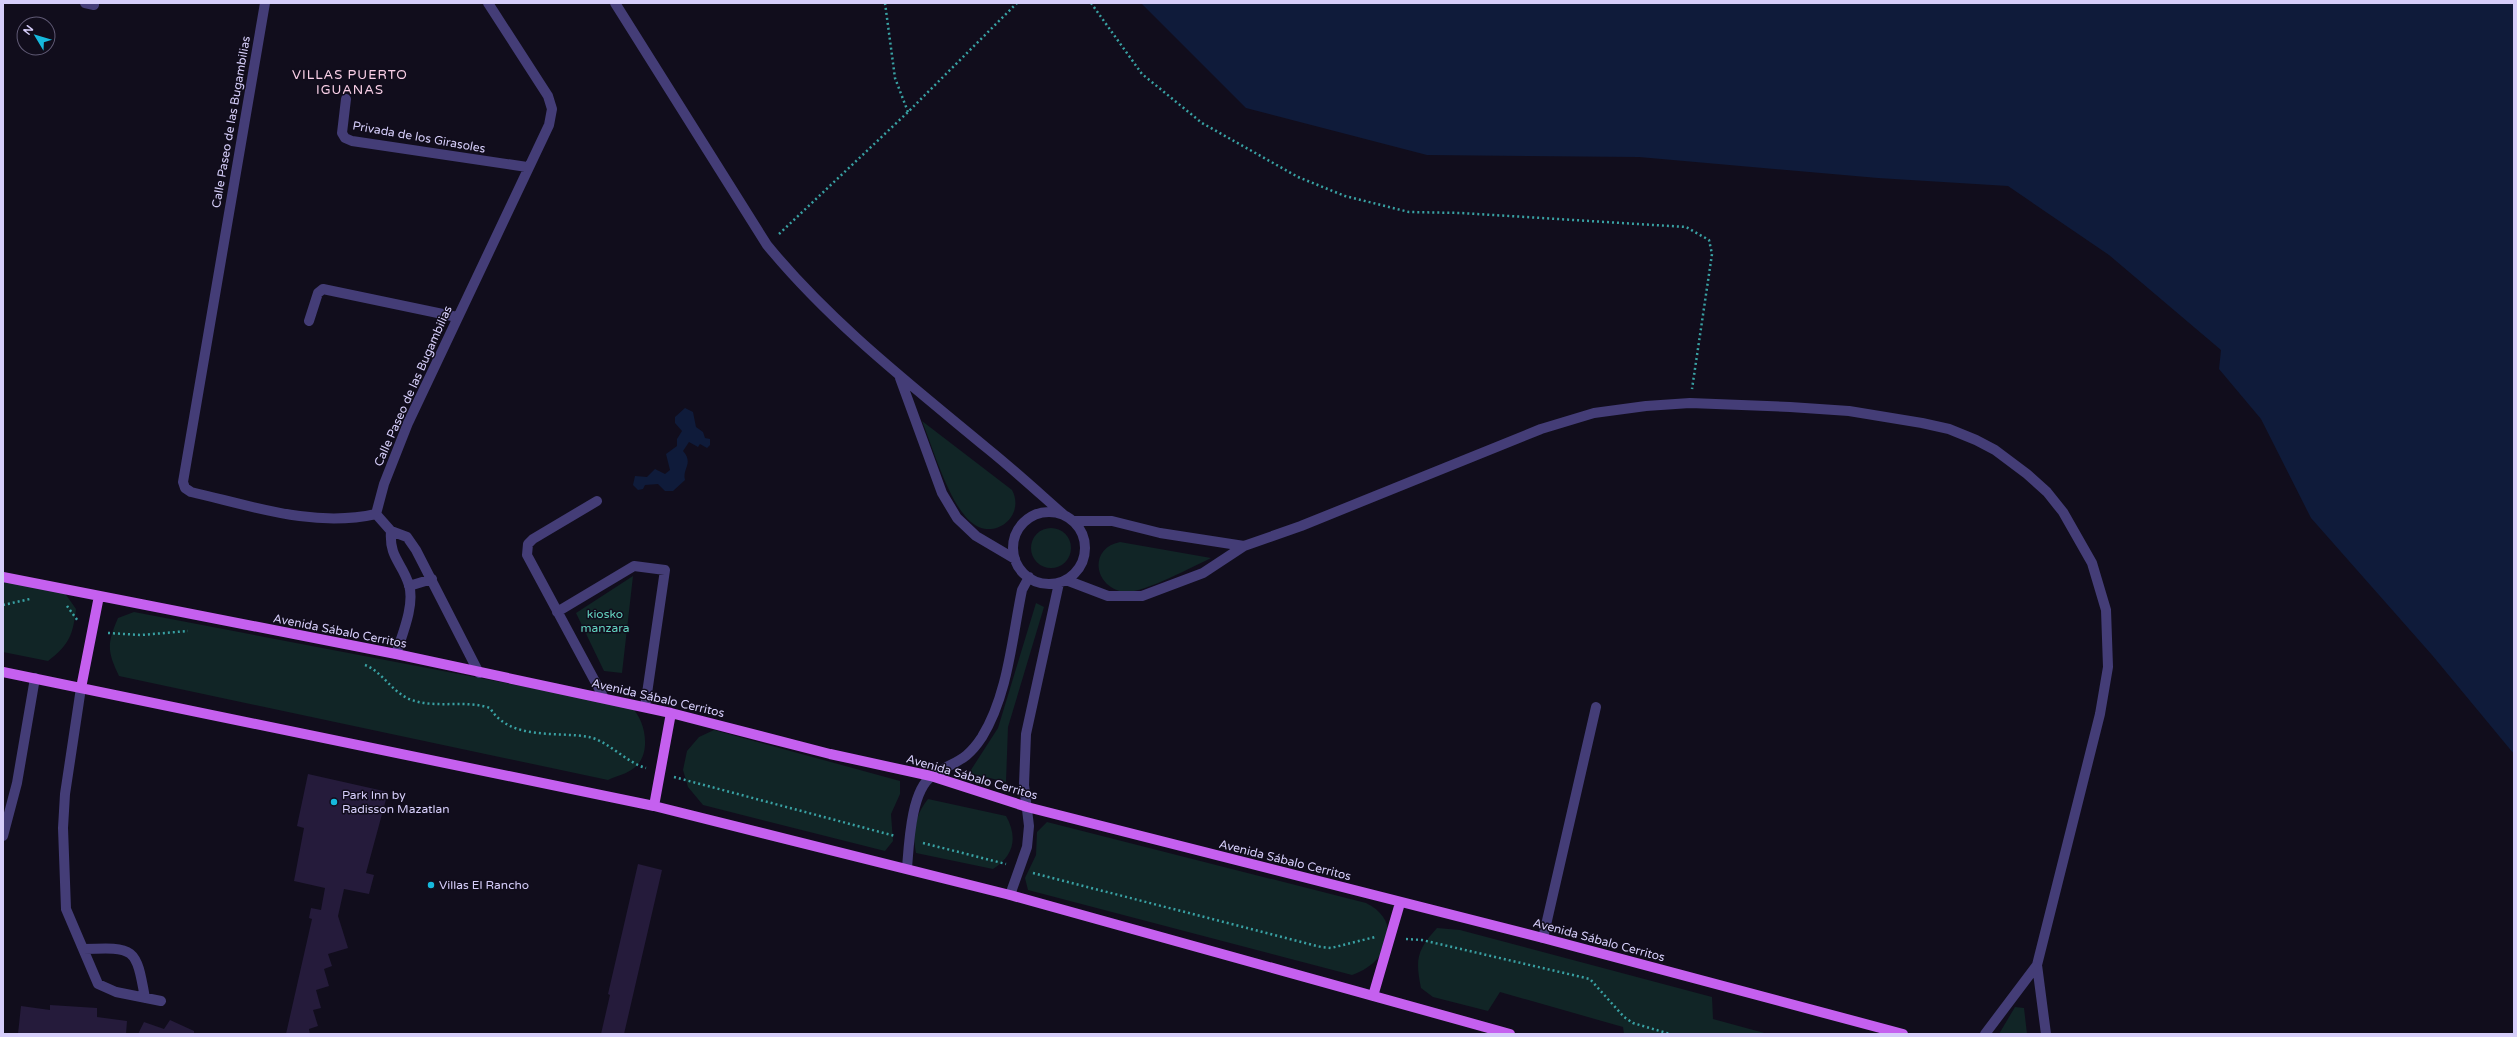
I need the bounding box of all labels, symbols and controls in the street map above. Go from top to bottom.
north arrow [16,16,56,56]
text: N [21,23,36,38]
street label: Calle Paseo de las Bugambilias [209,35,253,209]
district label: VILLAS PUERTO IGUANAS [292,67,408,98]
street label: Privada de los Girasoles [351,118,487,156]
street label: Calle Paseo de las Bugambilias [371,303,455,469]
park label: kiosko manzara [580,607,630,635]
street label: Avenida Sábalo Cerritos [272,611,408,651]
street label: Avenida Sábalo Cerritos [590,676,726,720]
street label: Avenida Sábalo Cerritos [905,752,1039,803]
place label: Park Inn by Radisson Mazatlan [342,788,450,816]
marker: Park Inn by Radisson Mazatlan [329,797,339,807]
street label: Avenida Sábalo Cerritos [1217,837,1353,883]
place label: Villas El Rancho [439,878,529,892]
marker: Villas El Rancho [426,880,436,890]
street label: Avenida Sábalo Cerritos [1532,916,1667,964]

